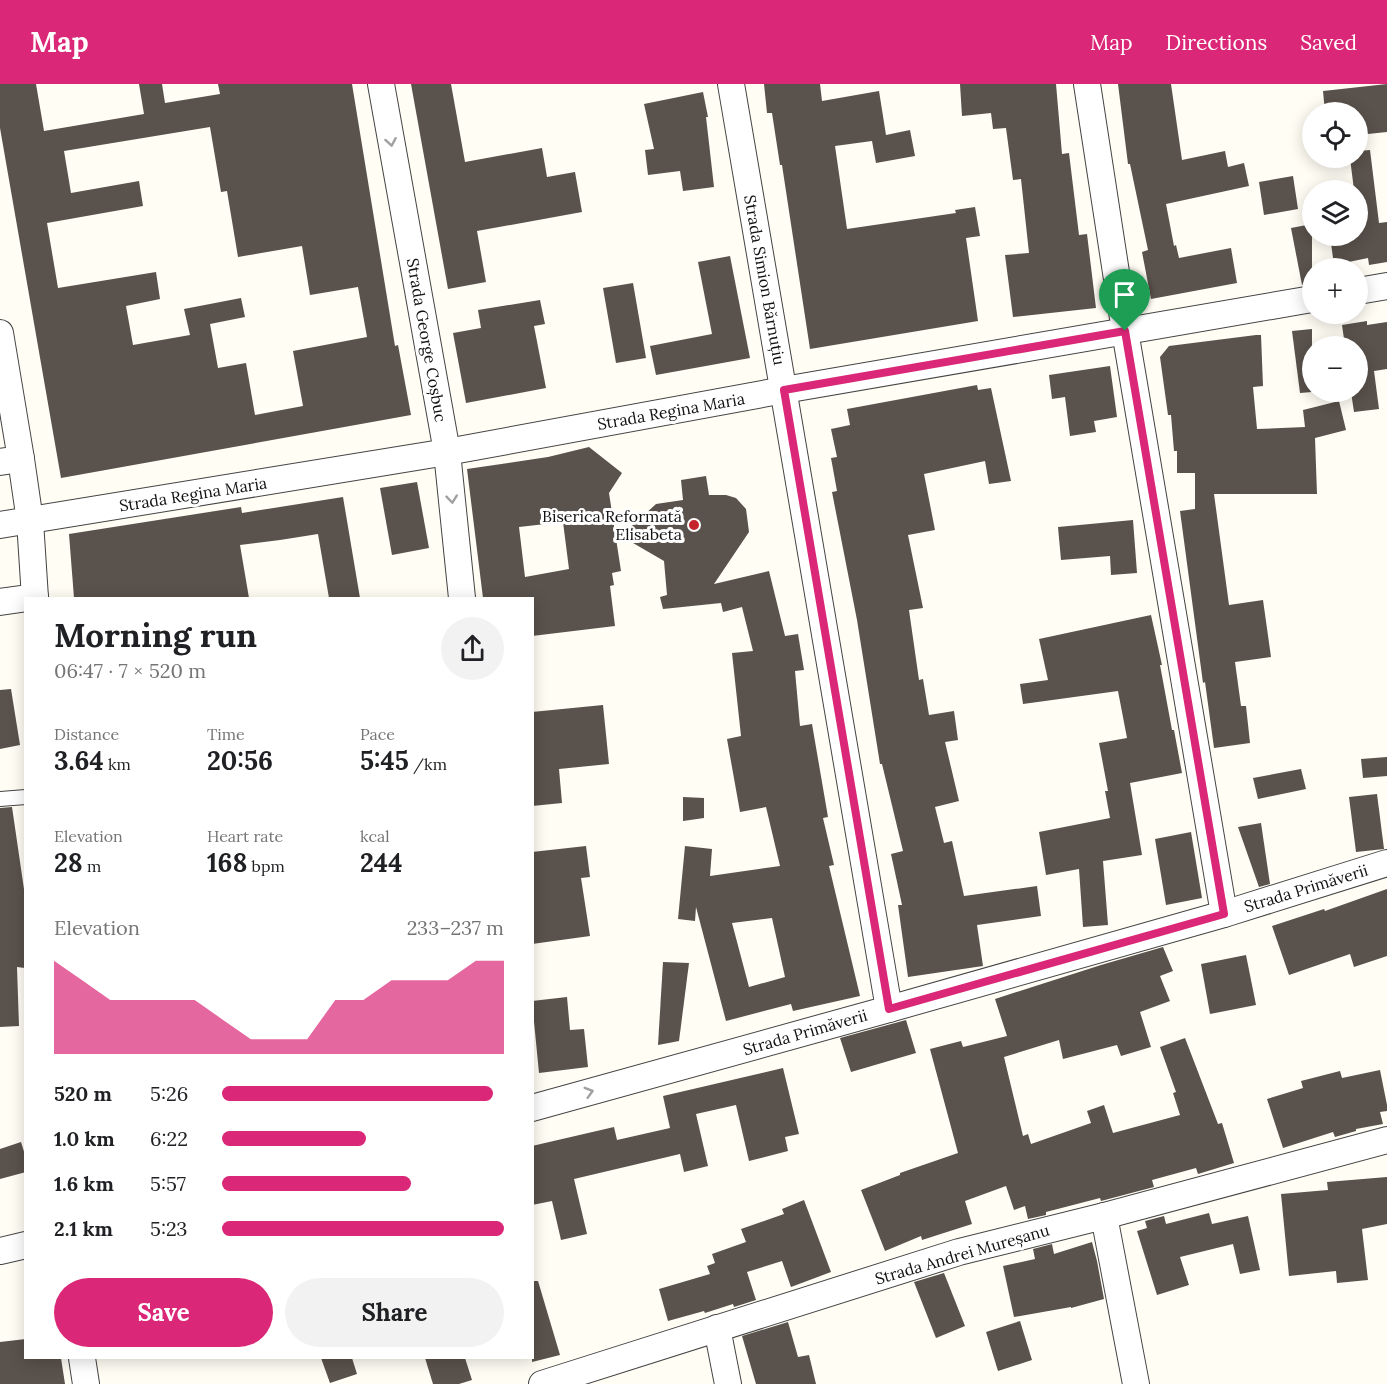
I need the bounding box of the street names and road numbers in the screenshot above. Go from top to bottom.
street label: Strada Simion Bărnuțiu [740,193,790,367]
street label: Strada George Coșbuc [403,256,451,424]
street label: Strada Regina Maria [596,388,746,434]
street label: Strada Regina Maria [118,472,268,516]
street label: Strada Primăverii [1242,860,1370,916]
street label: Strada Primăverii [741,1005,869,1059]
street label: Strada Andrei Mureșanu [873,1219,1052,1288]

